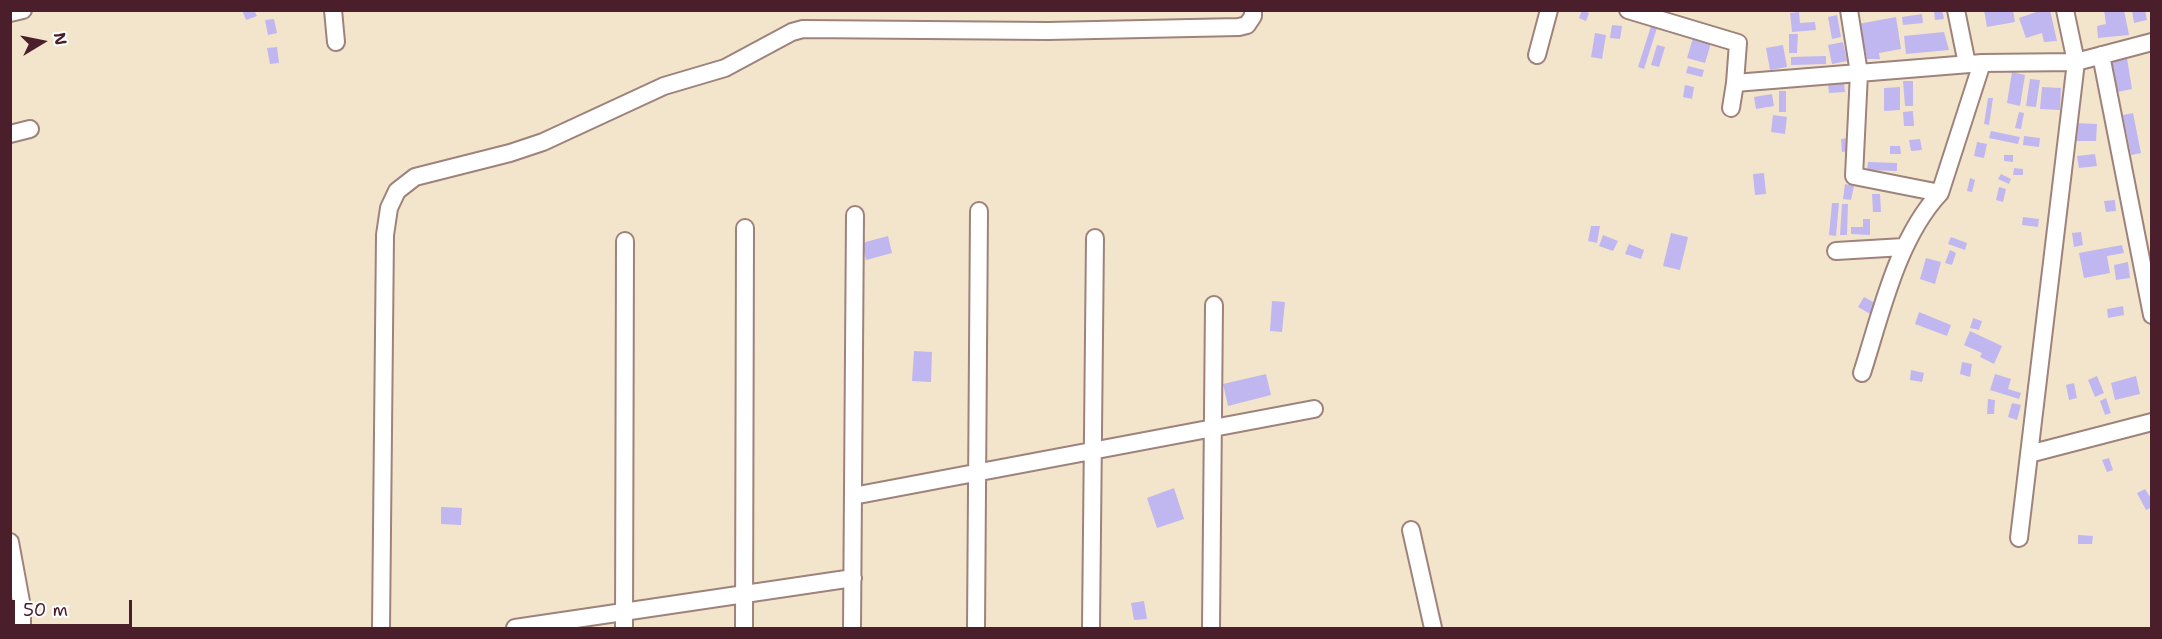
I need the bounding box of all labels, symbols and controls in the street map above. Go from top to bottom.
north arrow [12,12,72,72]
text: N [49,31,72,47]
scale bar [15,588,135,626]
text: 50 m [23,598,68,622]

